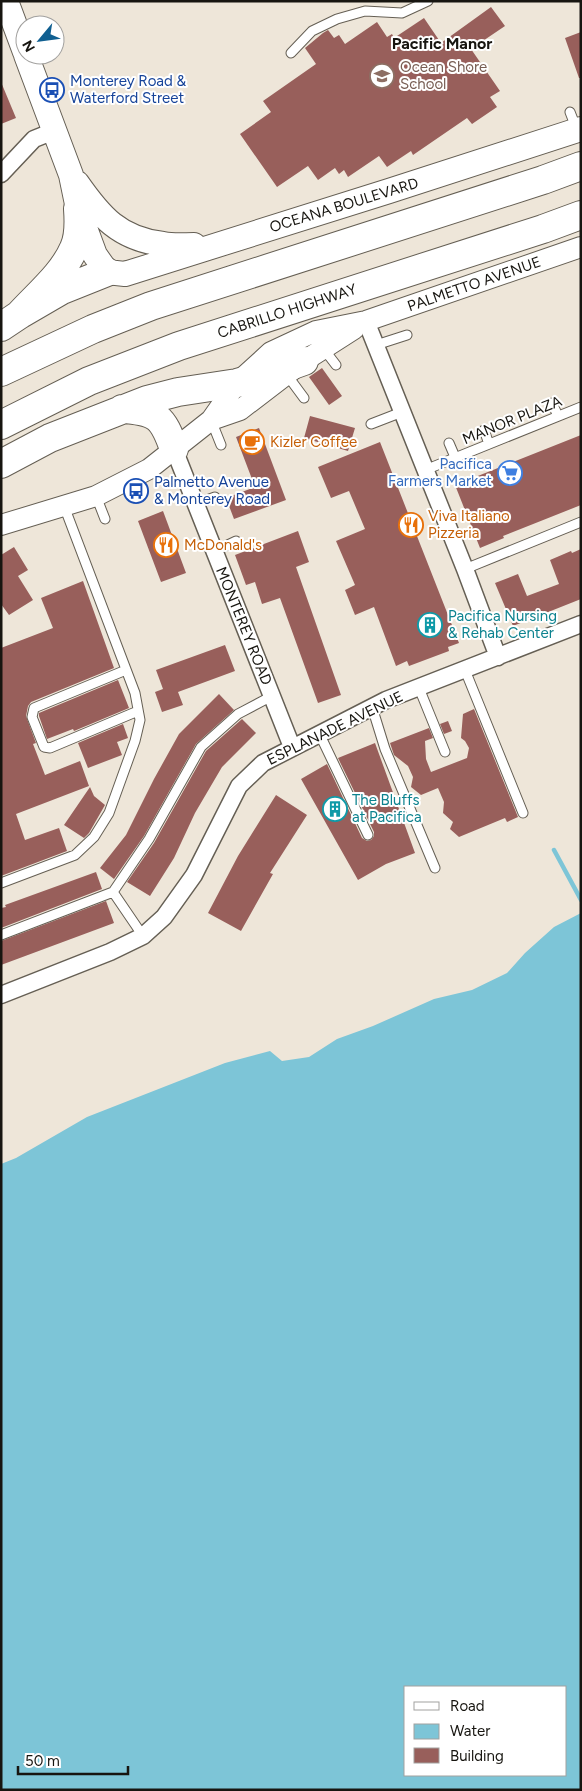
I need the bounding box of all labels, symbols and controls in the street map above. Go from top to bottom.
north arrow [15,15,65,65]
district label: Pacific Manor [392,34,492,53]
text: N [19,37,39,55]
place label: Ocean Shore School [400,58,487,93]
school or university icon: Ocean Shore School [369,63,395,89]
place label: Monterey Road & Waterford Street [70,72,186,107]
bus stop icon: Monterey Road & Waterford Street [39,77,65,103]
street label: OCEANA BOULEVARD [267,174,421,236]
street label: PALMETTO AVENUE [405,253,543,315]
street label: CABRILLO HIGHWAY [215,280,359,342]
street label: MANOR PLAZA [460,392,564,448]
cafe icon: Kizler Coffee [239,429,265,455]
place label: Kizler Coffee [270,433,357,451]
place label: Pacifica Farmers Market [388,455,492,490]
supermarket icon: Pacifica Farmers Market [497,460,523,486]
place label: Palmetto Avenue & Monterey Road [154,473,270,508]
bus stop icon: Palmetto Avenue & Monterey Road [123,478,149,504]
place label: Viva Italiano Pizzeria [428,507,510,542]
restaurant icon: Viva Italiano Pizzeria [398,512,424,538]
restaurant icon: McDonald's [153,532,179,558]
place label: McDonald's [184,536,262,554]
street label: MONTEREY ROAD [212,564,276,688]
place label: Pacifica Nursing & Rehab Center [448,607,557,642]
building icon: Pacifica Nursing & Rehab Center [417,612,443,638]
street label: ESPLANADE AVENUE [264,687,406,769]
place label: The Bluffs at Pacifica [352,791,422,826]
building icon: The Bluffs at Pacifica [322,796,348,822]
legend [404,1686,567,1776]
text: Road [450,1697,485,1715]
text: Water [450,1722,490,1740]
scale bar [18,1744,128,1776]
text: Building [450,1747,504,1765]
text: 50 m [25,1752,60,1770]

